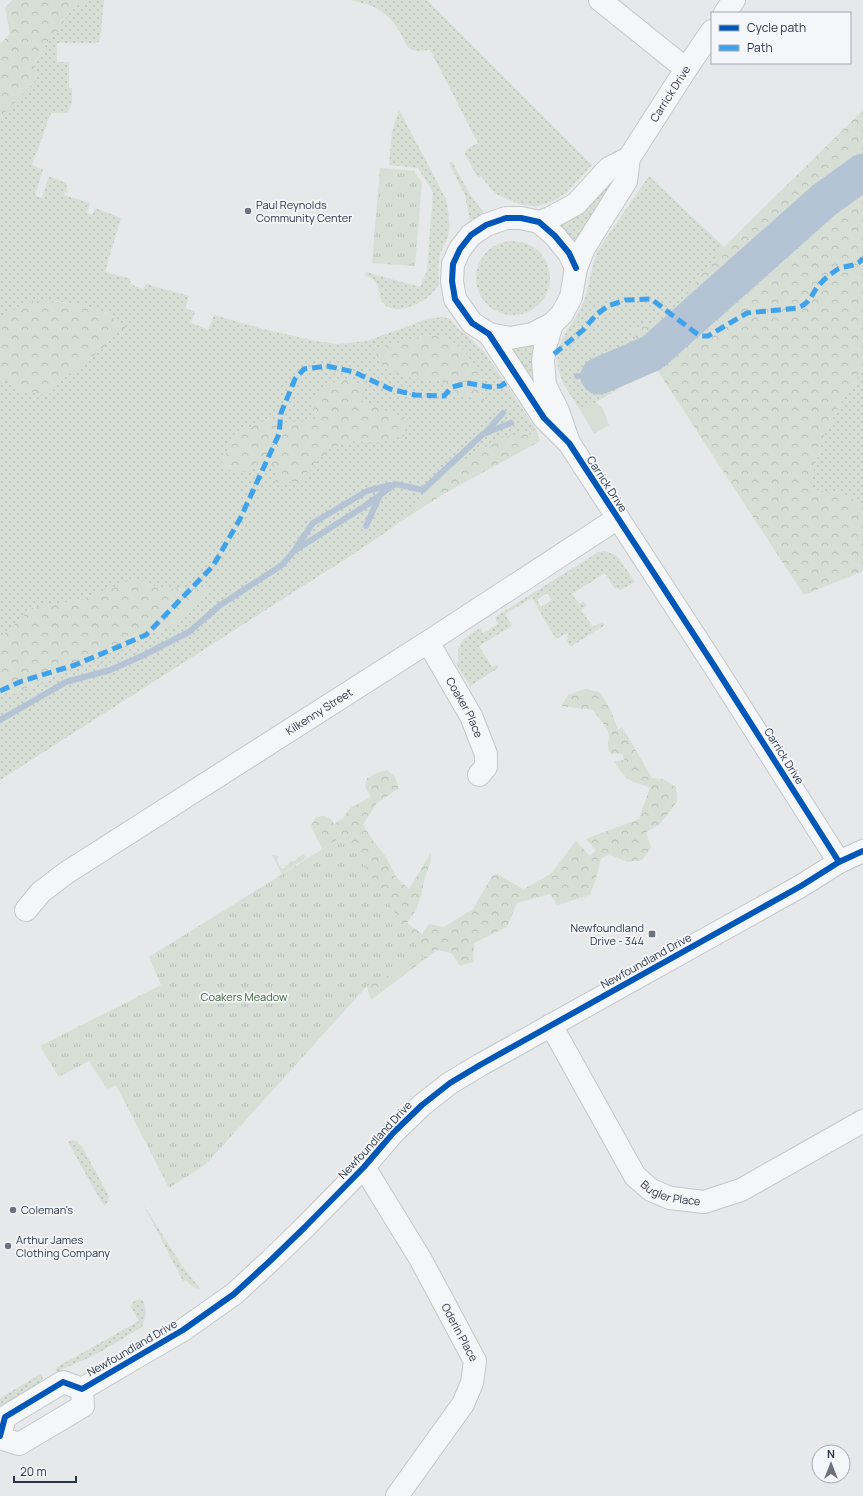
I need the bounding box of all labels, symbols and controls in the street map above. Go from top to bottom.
legend [711,12,851,64]
text: Cycle path [747,19,806,36]
text: Path [747,39,773,56]
street label: Carrick Drive [646,62,694,124]
place label: Paul Reynolds Community Center [256,197,352,225]
marker: Paul Reynolds Community Center [243,206,253,216]
street label: Carrick Drive [584,453,631,515]
street label: Coaker Place [443,674,487,740]
street label: Kilkenny Street [282,684,355,738]
street label: Carrick Drive [761,725,808,787]
place label: Newfoundland Drive - 344 [570,920,644,948]
street label: Newfoundland Drive [598,929,694,992]
marker: Newfoundland Drive - 344 [647,929,657,939]
park label: Coakers Meadow [201,989,288,1004]
street label: Newfoundland Drive [335,1097,415,1182]
street label: Bugler Place [638,1176,702,1209]
place label: Coleman's [21,1202,73,1217]
marker: Coleman's [8,1205,18,1215]
place label: Arthur James Clothing Company [16,1232,110,1260]
marker: Arthur James Clothing Company [3,1241,13,1251]
street label: Oderin Place [438,1300,482,1364]
street label: Newfoundland Drive [84,1315,180,1379]
north arrow [811,1444,851,1484]
text: N [827,1446,835,1461]
scale bar [14,1458,76,1484]
text: 20 m [20,1463,47,1480]

